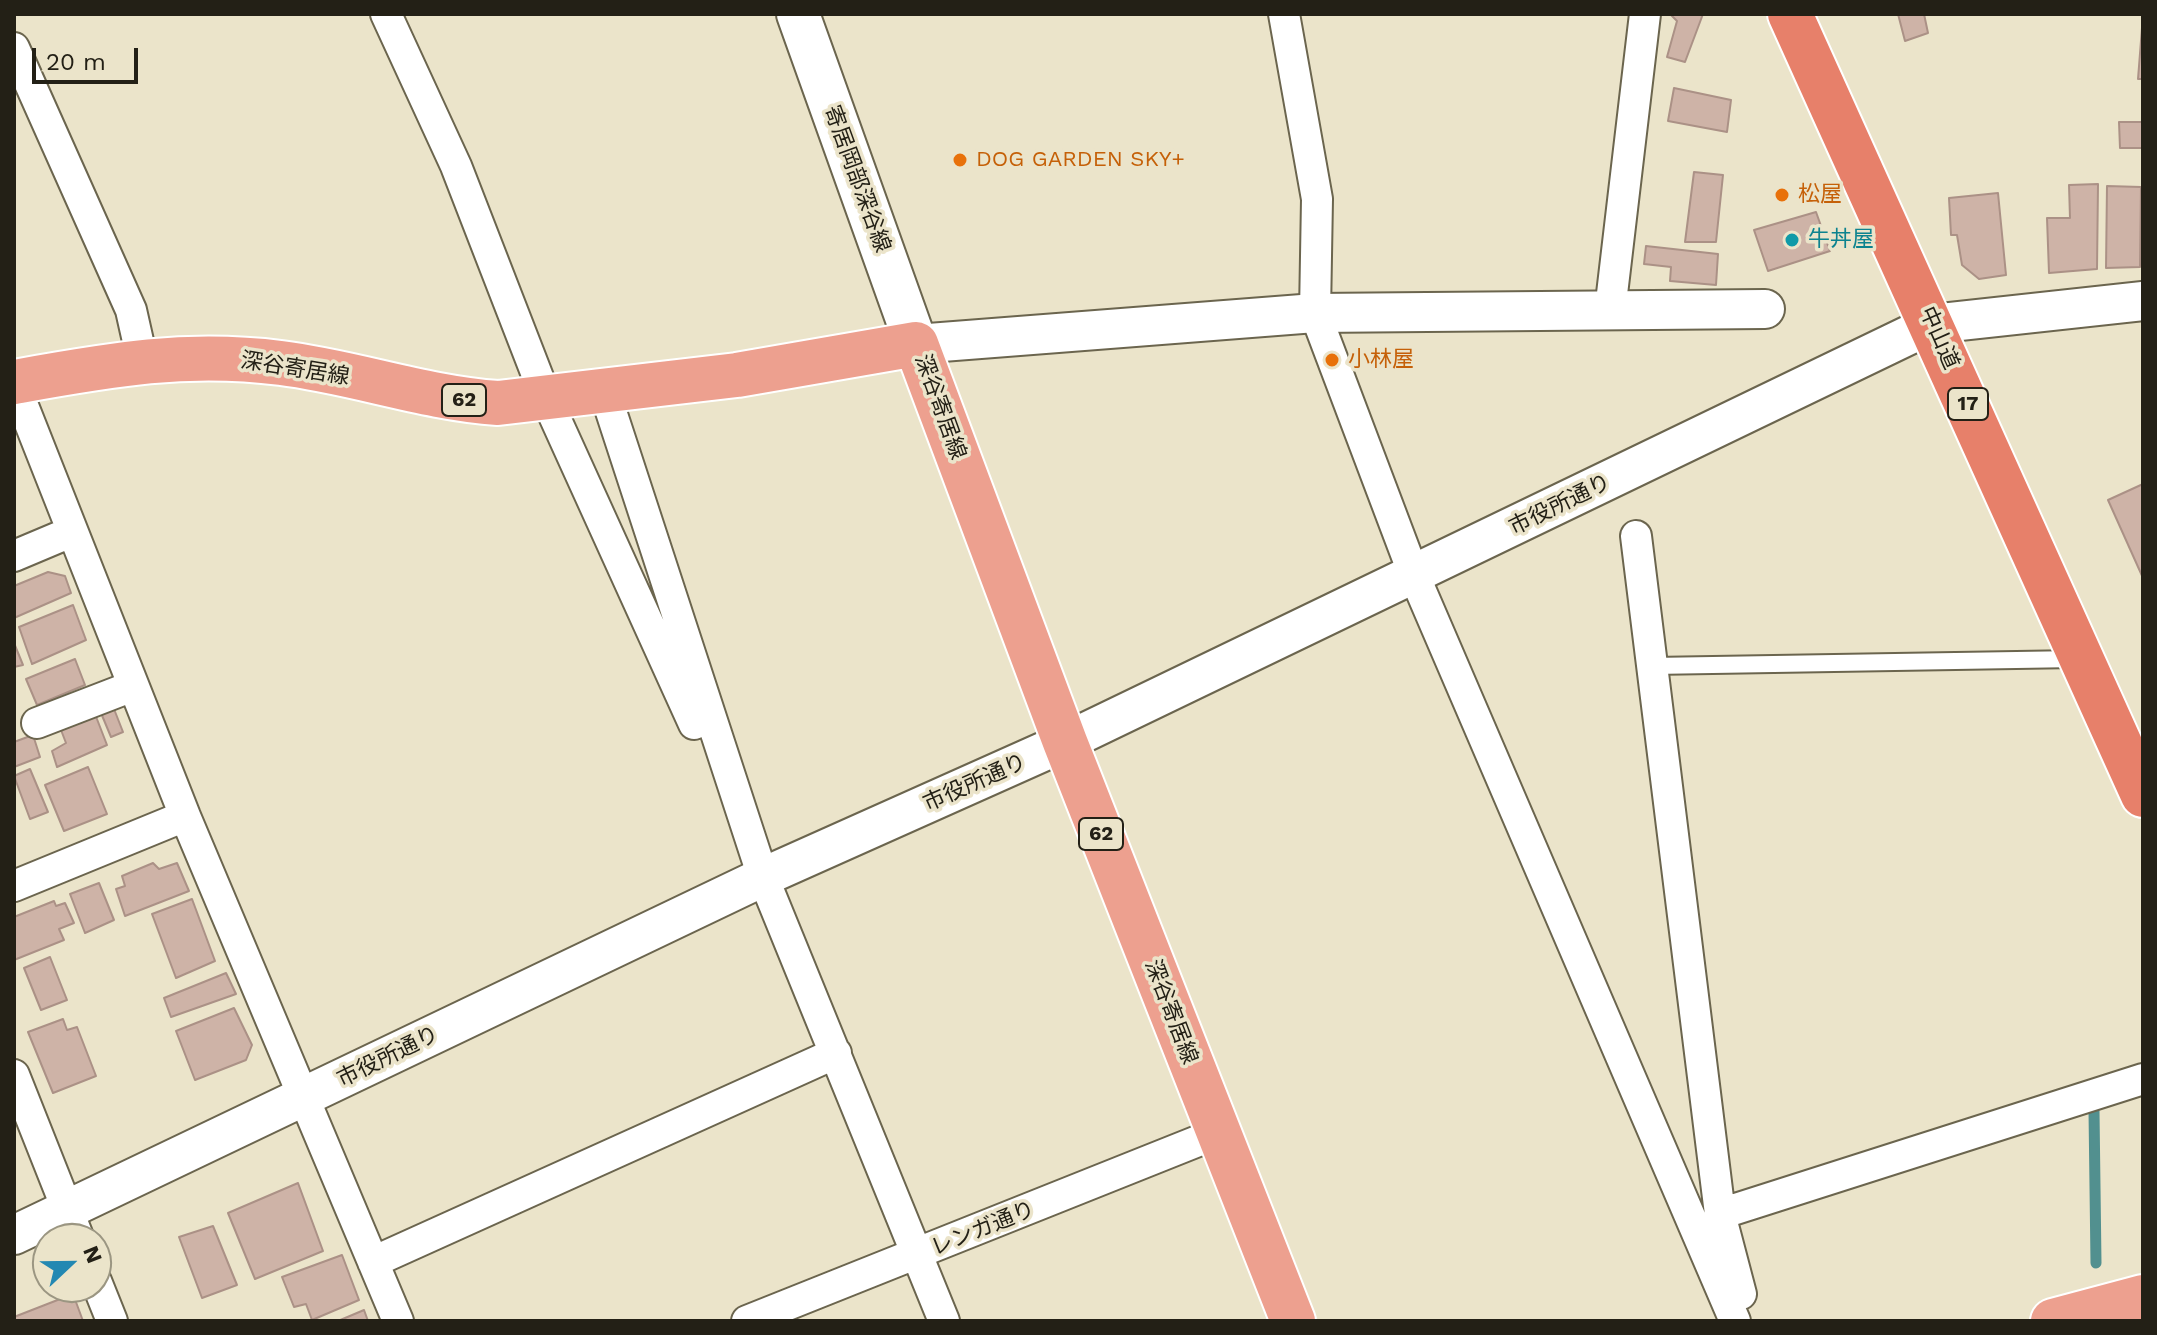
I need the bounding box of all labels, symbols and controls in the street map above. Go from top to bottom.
scale bar [36,32,142,82]
text: 20 m [46,48,106,76]
street label: 寄居岡部深谷線 [818,102,896,256]
place label: DOG GARDEN SKY+ [976,147,1185,173]
marker: DOG GARDEN SKY+ [951,151,969,169]
place label: 松屋 [1798,182,1842,208]
marker: 松屋 [1773,186,1791,204]
place label: 牛丼屋 [1808,227,1874,253]
marker: 牛丼屋 [1783,231,1801,249]
street label: 中山道 [1914,302,1964,374]
street label: 深谷寄居線 [239,347,351,391]
place label: 小林屋 [1348,347,1414,373]
street label: 深谷寄居線 [909,351,971,463]
marker: 小林屋 [1323,351,1341,369]
road number: 62 [442,384,486,416]
road number: 17 [1948,388,1988,420]
street label: 市役所通り [1505,469,1615,541]
street label: 市役所通り [919,749,1031,817]
road number: 62 [1079,818,1123,850]
street label: 深谷寄居線 [1139,956,1203,1068]
street label: 市役所通り [333,1021,443,1093]
street label: レンガ通り [927,1196,1039,1262]
north arrow [32,1223,112,1303]
text: N [78,1242,108,1267]

